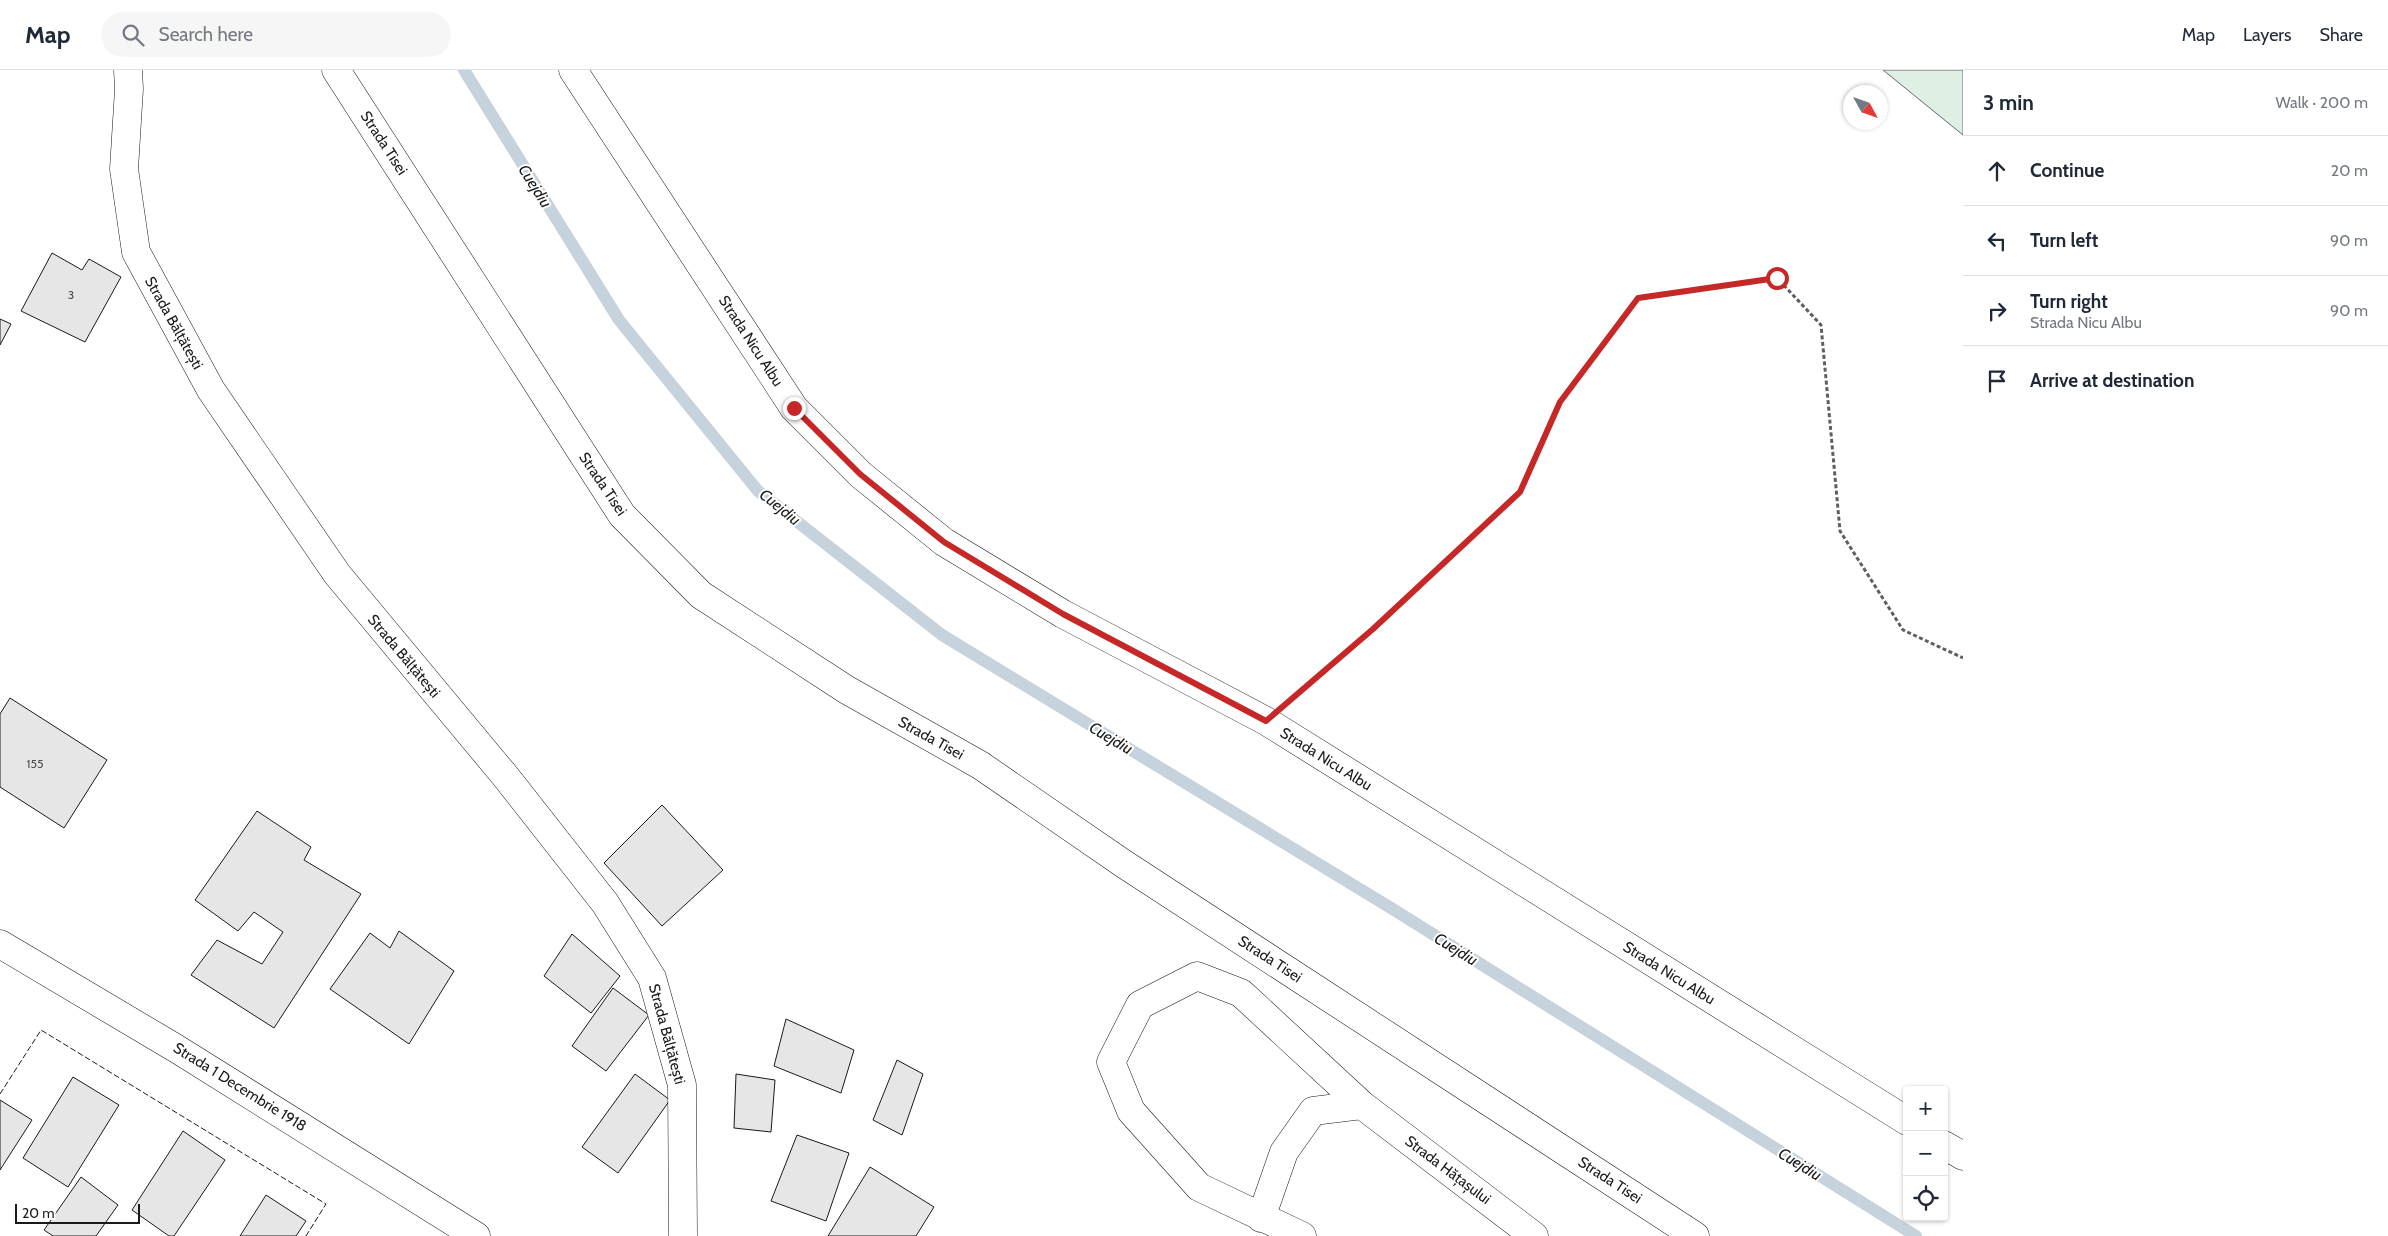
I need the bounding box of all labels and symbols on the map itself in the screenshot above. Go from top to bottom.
north arrow [1843,85,1888,130]
street label: Strada Tisei [357,108,411,178]
water label: Cuejdiu [514,161,556,211]
route start [1766,267,1789,290]
street label: Strada Bălțătești [140,273,207,373]
house number: 3 [68,287,74,302]
street label: Strada Nicu Albu [715,292,787,390]
route end [783,397,806,420]
street label: Strada Tisei [575,449,631,519]
water label: Cuejdiu [756,485,804,529]
street label: Strada Bălțătești [363,611,444,702]
street label: Strada Tisei [895,713,967,763]
water label: Cuejdiu [1086,718,1136,758]
street label: Strada Nicu Albu [1277,724,1375,794]
house number: 155 [27,756,43,771]
water label: Cuejdiu [1431,928,1481,970]
street label: Strada Tisei [1235,932,1305,986]
street label: Strada Nicu Albu [1620,938,1718,1008]
street label: Strada Bălțătești [644,982,689,1086]
street label: Strada 1 Decembrie 1918 [170,1039,310,1135]
street label: Strada Hățașului [1401,1132,1494,1209]
water label: Cuejdiu [1775,1143,1825,1185]
street label: Strada Tisei [1575,1153,1645,1207]
scale bar [15,1201,140,1224]

